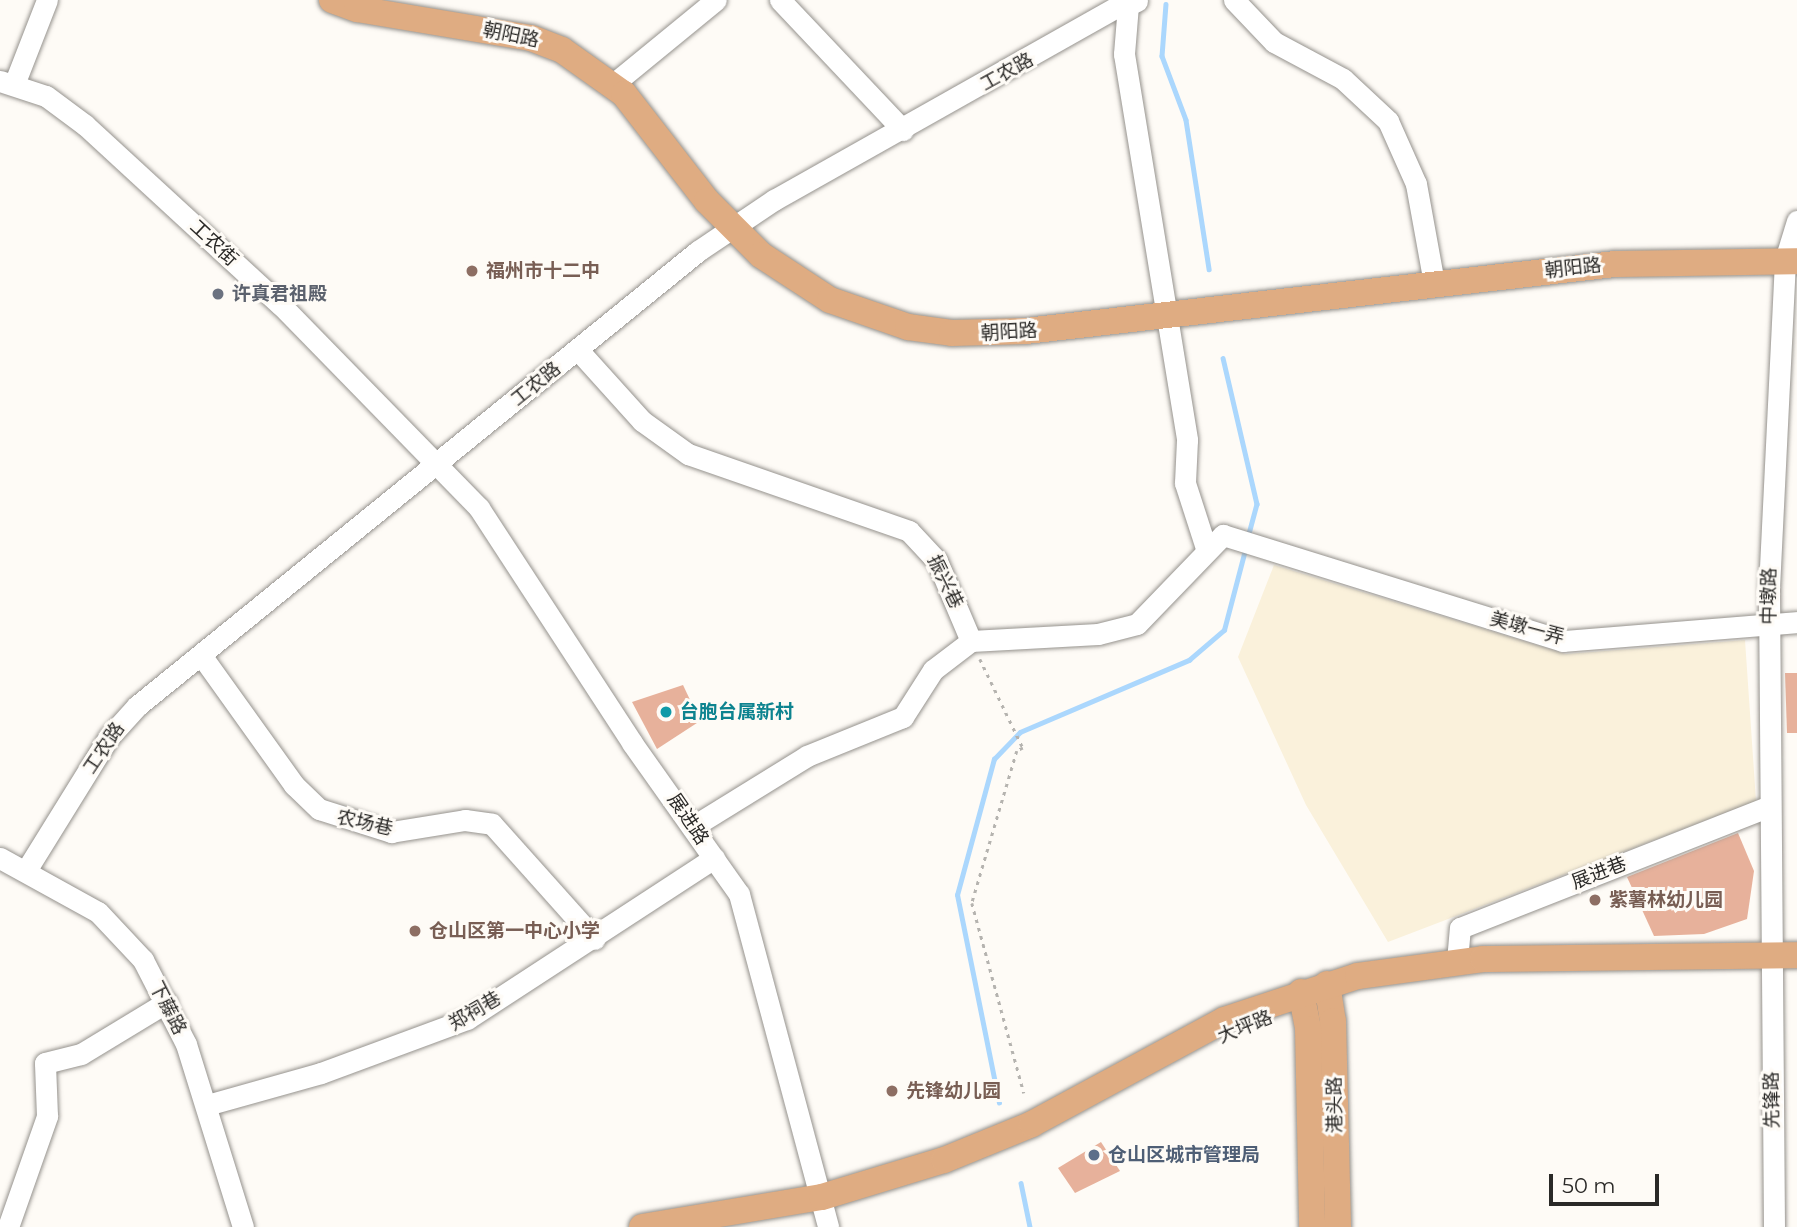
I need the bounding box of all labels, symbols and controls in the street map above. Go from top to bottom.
street label: 朝阳路 [481,18,541,52]
street label: 工农路 [977,48,1037,96]
street label: 工农街 [185,215,243,271]
street label: 朝阳路 [1543,254,1603,282]
place label: 福州市十二中 [486,260,600,282]
marker: 福州市十二中 [464,263,480,279]
place label: 许真君祖殿 [232,283,327,305]
marker: 许真君祖殿 [210,286,226,302]
street label: 朝阳路 [980,319,1038,345]
street label: 工农路 [507,357,565,411]
street label: 振兴巷 [922,551,968,613]
street label: 中墩路 [1757,567,1781,625]
street label: 美墩一弄 [1487,607,1567,649]
place label: 台胞台属新村 [680,701,794,723]
marker: 台胞台属新村 [658,704,674,720]
street label: 工农路 [79,718,129,778]
street label: 展进路 [663,789,713,849]
street label: 农场巷 [335,805,395,841]
street label: 展进巷 [1568,852,1630,894]
place label: 紫薯林幼儿园 [1609,889,1723,911]
marker: 紫薯林幼儿园 [1587,892,1603,908]
place label: 仓山区第一中心小学 [429,920,600,942]
marker: 仓山区第一中心小学 [407,923,423,939]
street label: 下藤路 [145,977,191,1039]
street label: 郑祠巷 [445,987,505,1035]
street label: 大坪路 [1214,1006,1276,1048]
street label: 先锋路 [1760,1071,1784,1129]
street label: 港头路 [1323,1076,1347,1134]
place label: 先锋幼儿园 [906,1080,1001,1102]
marker: 先锋幼儿园 [884,1083,900,1099]
place label: 仓山区城市管理局 [1108,1144,1260,1166]
marker: 仓山区城市管理局 [1086,1147,1102,1163]
scale bar [1552,1160,1662,1204]
text: 50 m [1562,1173,1616,1198]

